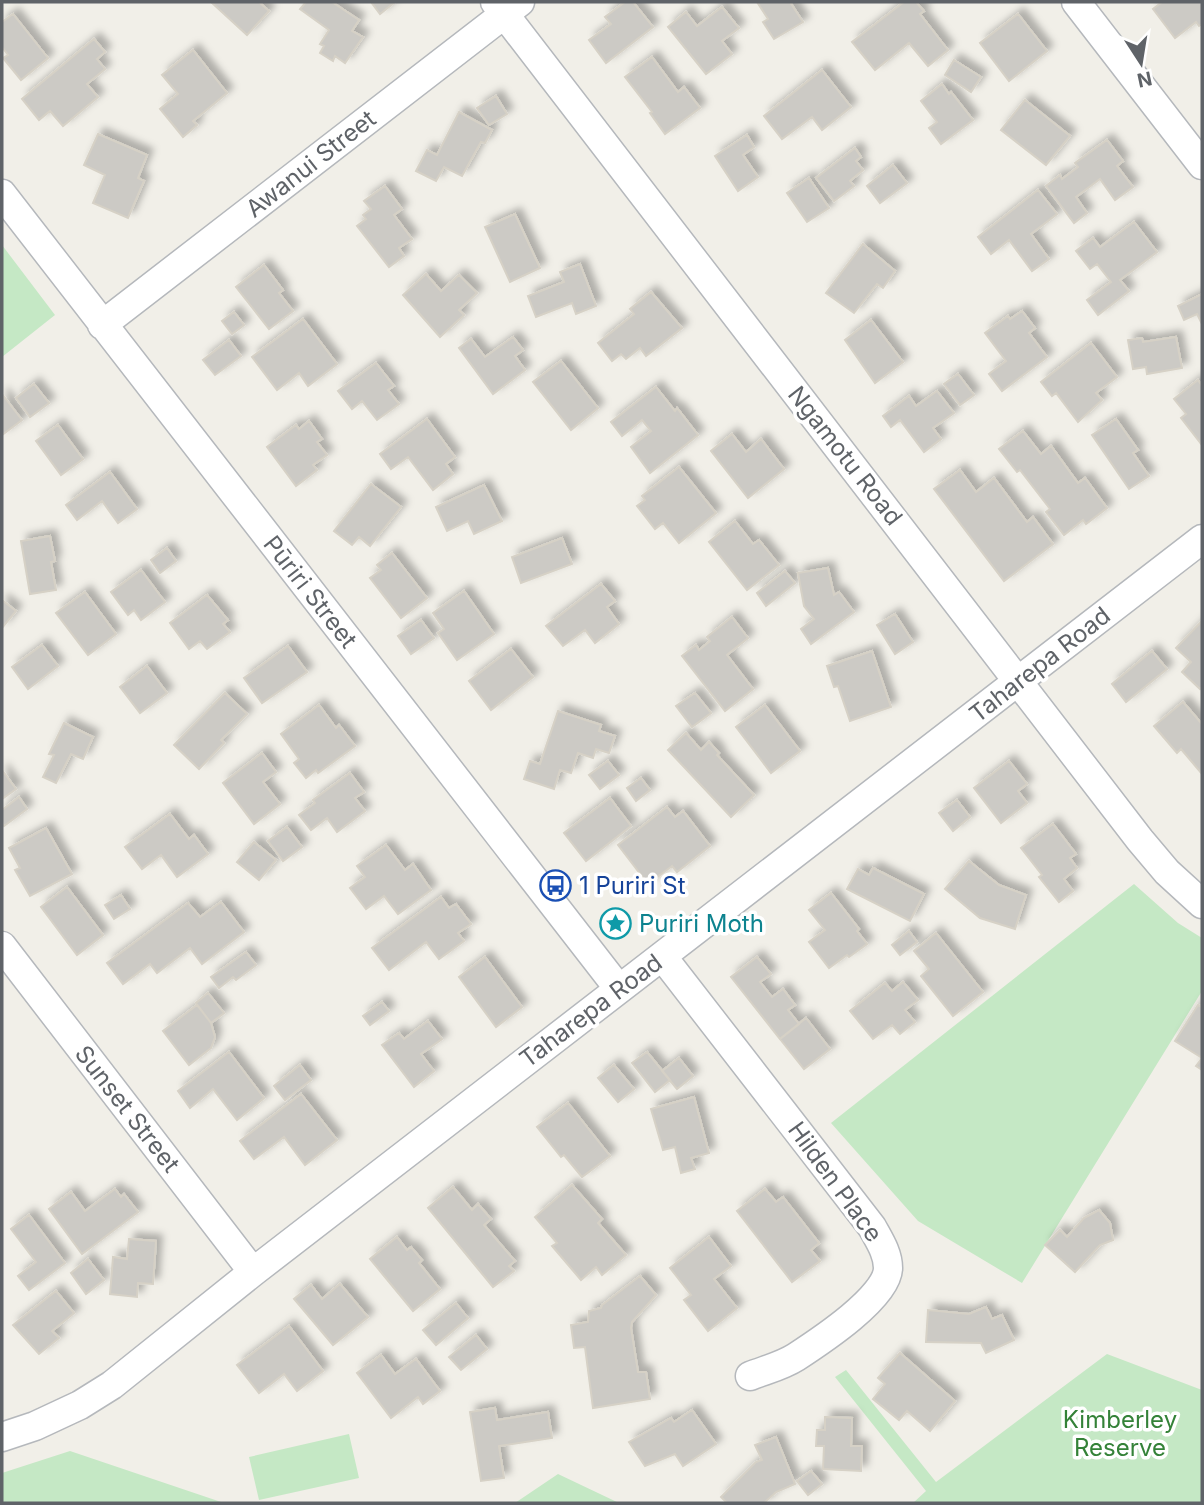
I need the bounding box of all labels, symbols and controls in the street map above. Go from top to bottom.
north arrow [1106,28,1176,98]
text: N [1135,66,1154,92]
street label: Awanui Street [240,104,381,223]
street label: Ngamotu Road [782,380,909,531]
street label: Pūriri Street [258,530,363,654]
street label: Taharepa Road [964,601,1116,729]
bus stop icon: 1 Puriri St [539,869,573,903]
place label: 1 Puriri St [579,871,686,900]
place icon: Puriri Moth [599,907,633,941]
place label: Puriri Moth [639,909,764,938]
street label: Taharepa Road [514,948,668,1074]
street label: Sunset Street [69,1040,186,1178]
street label: Hilden Place [782,1116,889,1247]
park label: Kimberley Reserve [1063,1405,1177,1462]

